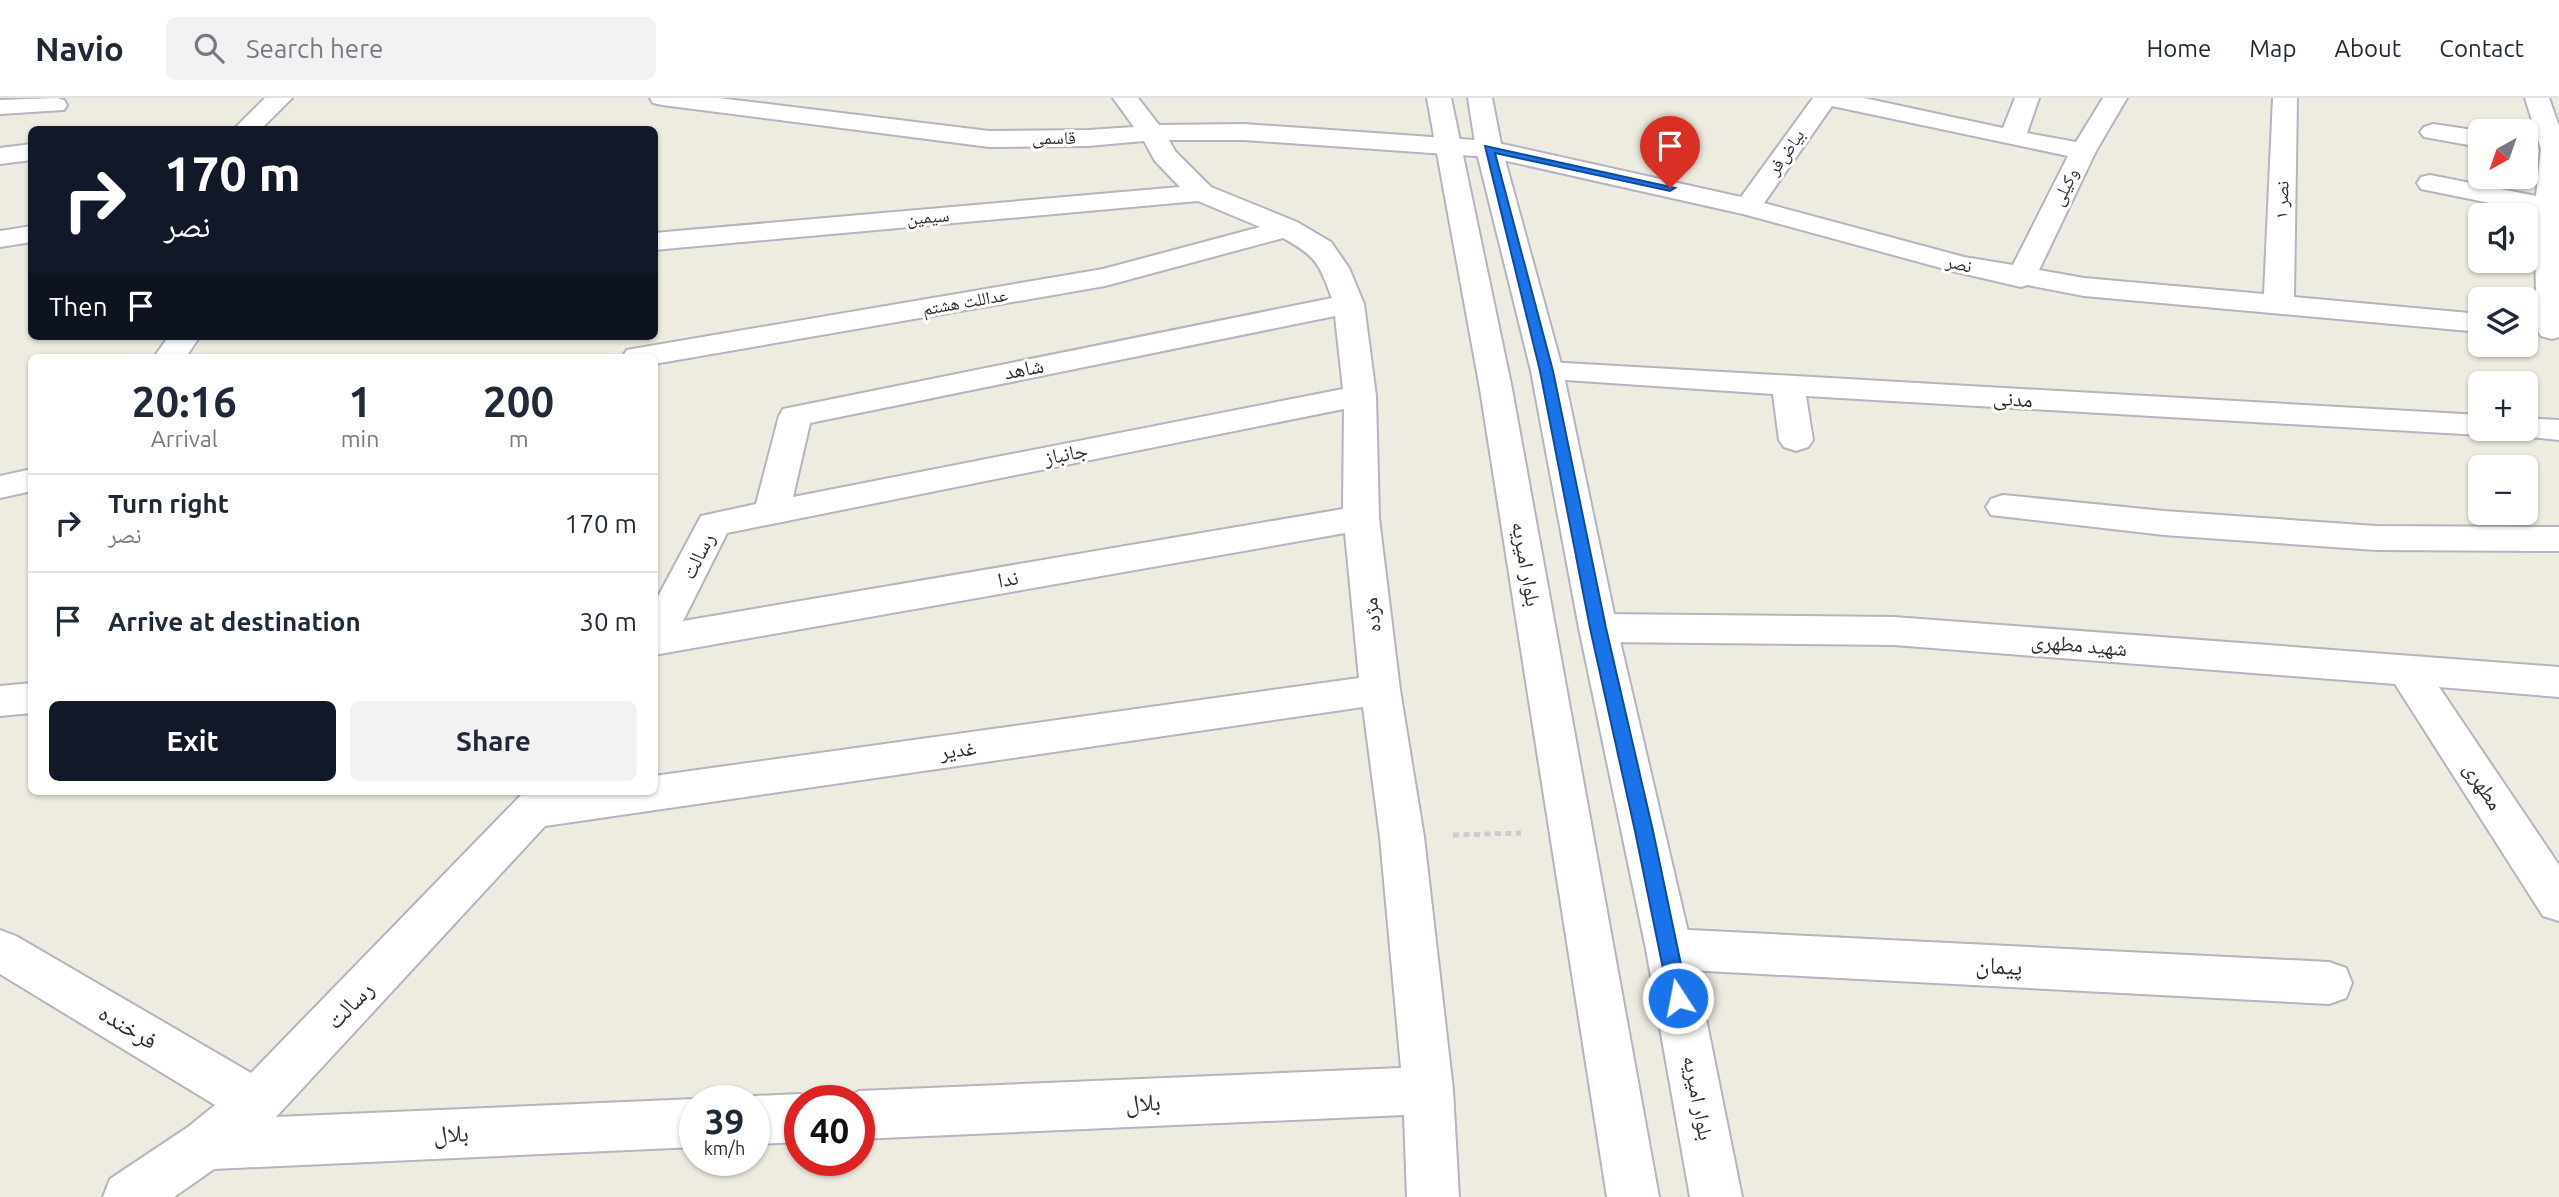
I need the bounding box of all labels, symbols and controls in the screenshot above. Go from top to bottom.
search box [166,17,656,80]
icon: search [190,29,228,67]
text: Navio [35,30,124,67]
text: Search here [246,34,383,63]
text: Home [2146,35,2211,62]
text: Map [2249,35,2296,62]
text: About [2334,35,2401,62]
text: Contact [2439,35,2524,62]
pin [1640,116,1700,188]
north arrow [2468,119,2538,189]
map controls [2468,119,2538,525]
street label: بیاض‌فر [1762,125,1810,180]
street label: قاسمی [1032,127,1076,149]
icon: arrive [1651,127,1689,165]
text: 170 m [164,145,301,200]
icon: right [49,154,140,245]
street label: وکیلی [2047,165,2083,209]
street label: نصر ۱ [2270,180,2293,220]
button: sound [2468,203,2538,273]
street label: سیمین [906,204,950,230]
text: نصر [164,207,211,243]
street label: نصر [1943,250,1974,277]
street label: عداللت هشتم [921,284,1009,321]
icon: arrive [122,287,160,325]
button: layers [2468,287,2538,357]
text: Then [49,292,108,321]
street label: شاهد [1002,352,1046,384]
button: + [2468,371,2538,441]
text: 20:16 [132,378,237,425]
text: 1 [348,378,372,425]
text: 200 [483,378,554,425]
street label: مدنی [1992,385,2034,413]
text: Arrival [151,426,218,451]
text: min [341,426,379,451]
text: m [509,426,529,451]
street label: جانباز [1041,437,1090,470]
button: − [2468,455,2538,525]
text: Turn right [108,489,229,518]
icon: right [49,504,87,542]
text: 170 m [565,509,637,538]
street label: بلوار امیریه [1507,519,1546,608]
text: نصر [108,522,142,547]
street label: رسالت [675,528,719,583]
street label: ندا [996,564,1020,592]
street label: مژده [1357,596,1385,634]
icon: arrive [49,602,87,640]
text: Arrive at destination [108,607,361,636]
text: 30 m [579,607,637,636]
street label: شهید مطهری [2030,628,2128,661]
button: Exit [49,701,336,781]
button: Share [350,701,637,781]
street label: غدیر [937,735,978,764]
street label: مطهری [2459,757,2508,814]
street label: پیمان [1975,951,2023,981]
position arrow [1641,961,1715,1035]
street label: رسالت [321,975,379,1034]
street label: فرخنده [94,999,162,1054]
street label: بلوار امیریه [1678,1053,1719,1142]
speed limit sign: 40 [784,1085,875,1176]
street label: بلال [1125,1088,1161,1118]
text: 39 [705,1101,744,1141]
street label: بلال [433,1119,469,1149]
text: km/h [704,1138,745,1158]

